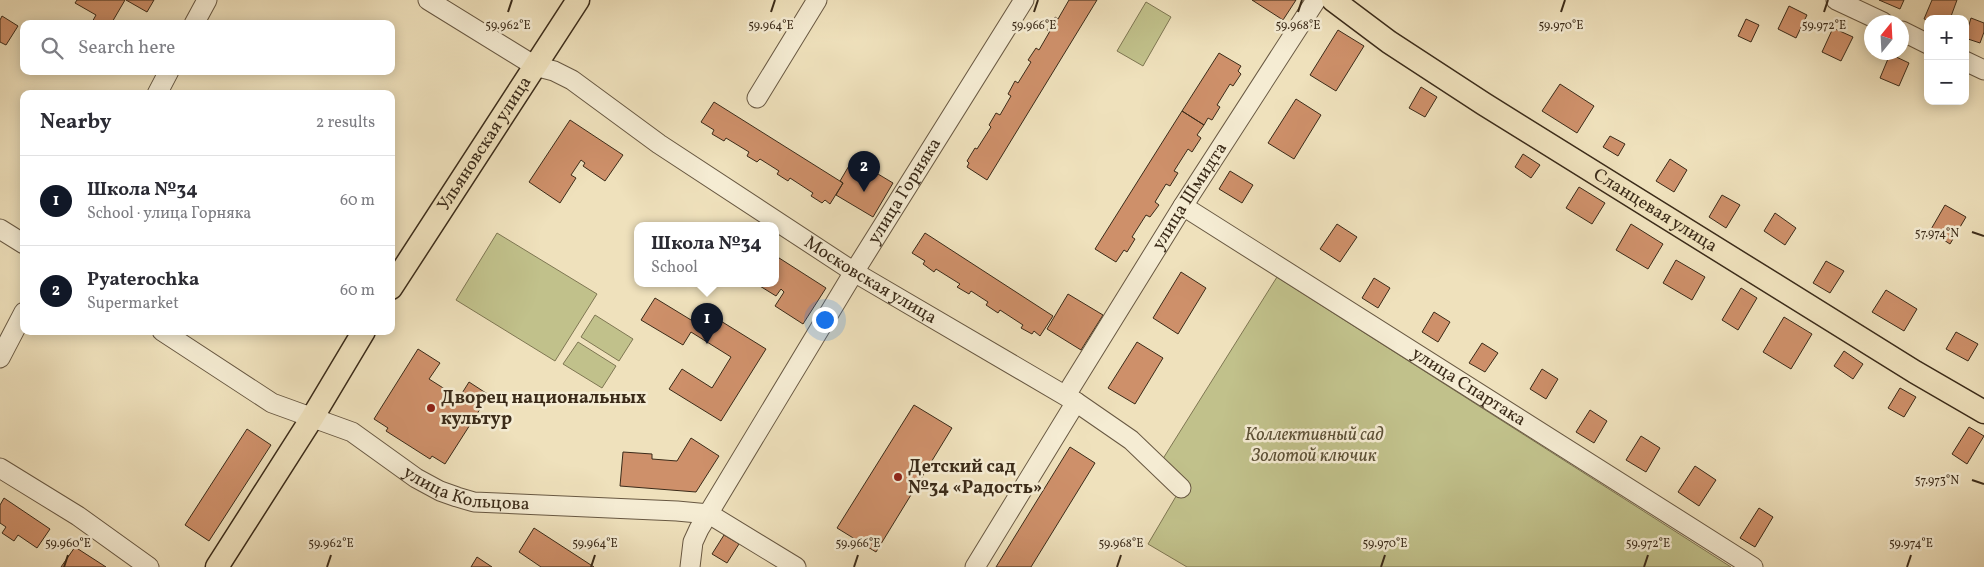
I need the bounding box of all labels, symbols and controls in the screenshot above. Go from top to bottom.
north arrow [1864,15,1909,60]
map controls [1924,15,1969,105]
button: + [1924,15,1969,60]
text: 59.962°E [485,18,531,34]
text: 59.964°E [748,18,794,34]
text: 59.966°E [1011,18,1057,34]
text: 59.968°E [1275,18,1321,34]
text: 59.970°E [1539,18,1583,34]
text: 59.972°E [1802,18,1846,34]
search box [20,20,395,75]
icon: search [38,34,66,62]
text: Search here [78,35,175,61]
button: − [1924,60,1969,105]
street label: Ульяновская улица [432,71,538,216]
text: Nearby [40,108,111,137]
text: 2 results [316,112,375,134]
street label: улица Горняка [862,133,947,249]
street label: улица Шмидта [1146,138,1233,255]
pin: 2 [848,151,880,192]
street label: Сланцевая улица [1588,162,1722,259]
text: Школа №34 [87,177,198,203]
text: 1 [53,190,59,212]
text: 60 m [340,190,375,212]
text: School · улица Горняка [87,203,251,225]
popup [634,222,779,287]
text: 57.974°N [1915,226,1959,242]
street label: Московская улица [799,230,941,330]
text: Школа №34 [651,231,762,257]
text: School [651,257,698,279]
text: Pyaterochka [87,267,199,293]
text: 2 [52,280,60,302]
text: 60 m [340,280,375,302]
text: Supermarket [87,293,179,315]
pin: 1 [691,303,723,344]
your location [812,307,838,333]
street label: улица Спартака [1406,341,1531,433]
place label: Дворец национальных культур [441,386,646,432]
marker: Дворец национальных культур [425,402,437,414]
park label: Коллективный сад Золотой ключик [1245,423,1384,469]
place label: Детский сад №34 «Радость» [908,455,1042,501]
street label: улица Кольцова [398,460,530,517]
marker: Детский сад №34 «Радость» [892,471,904,483]
text: 57.973°N [1915,473,1959,489]
text: 59.960°E [45,536,91,552]
text: 59.962°E [308,536,354,552]
text: 59.964°E [572,536,618,552]
text: 59.966°E [835,536,881,552]
text: 59.968°E [1098,536,1144,552]
text: 59.970°E [1363,536,1407,552]
text: 59.972°E [1626,536,1670,552]
text: 59.974°E [1889,536,1933,552]

